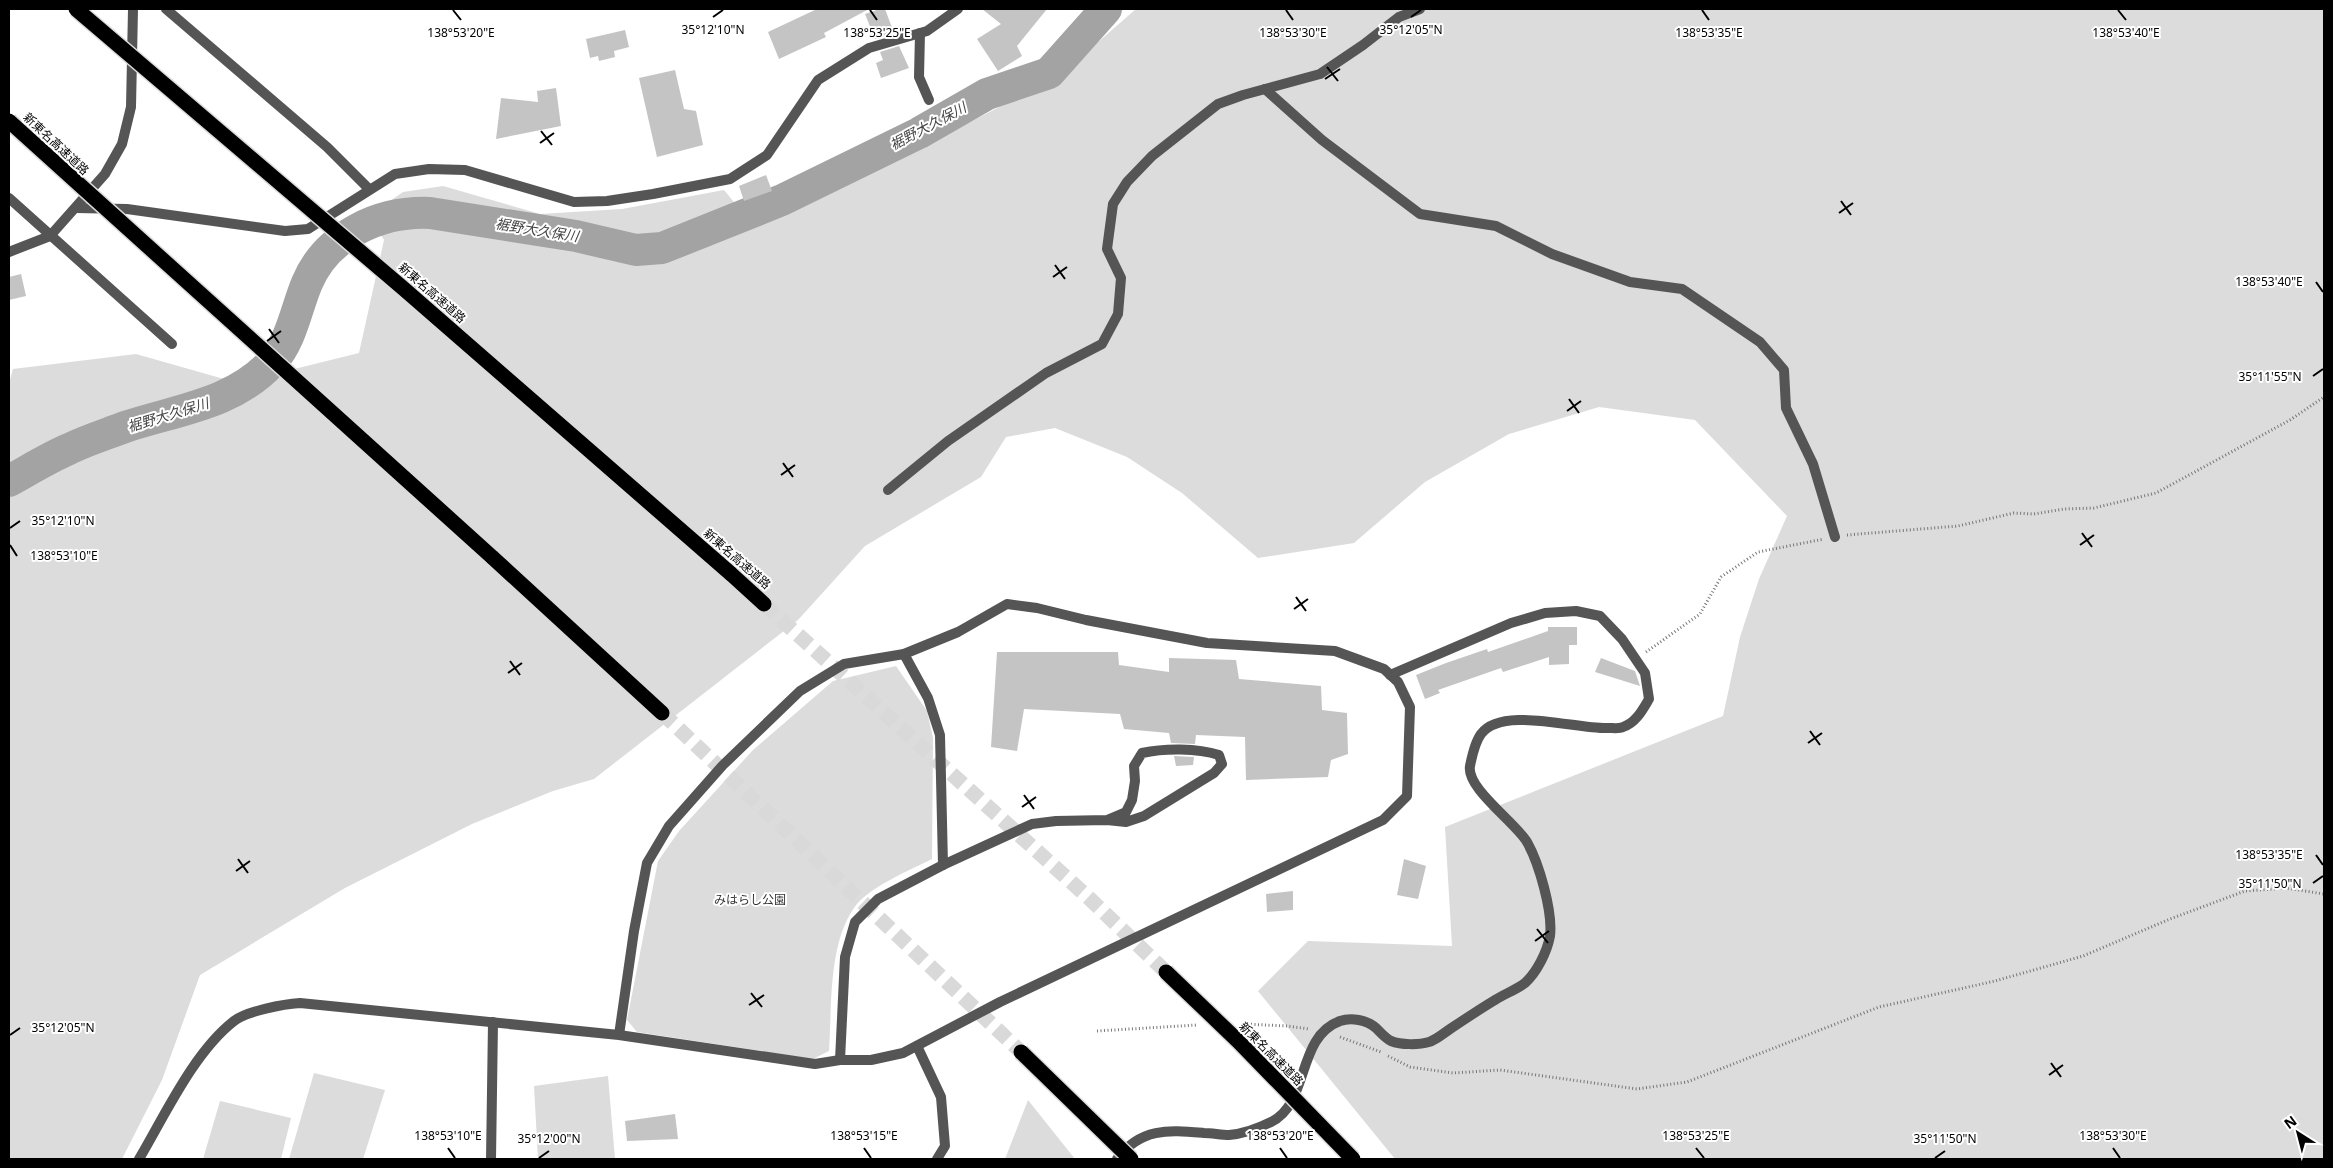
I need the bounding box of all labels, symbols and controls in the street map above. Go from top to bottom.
text: 35°12'10"N [681,21,745,38]
text: 35°12'05"N [1379,21,1443,38]
text: 138°53'20"E [427,24,495,41]
text: 138°53'25"E [843,24,911,41]
text: 138°53'30"E [1259,24,1327,41]
text: 138°53'35"E [1675,24,1743,41]
text: 138°53'40"E [2092,24,2160,41]
water label: 裾野大久保川 [886,97,971,154]
street label: 新東名高速道路 [20,109,93,179]
water label: 裾野大久保川 [494,214,582,246]
street label: 新東名高速道路 [395,259,470,327]
text: 138°53'40"E [2235,273,2303,290]
text: 35°11'55"N [2238,368,2302,385]
water label: 裾野大久保川 [125,393,213,436]
text: 35°12'10"N [31,512,95,529]
street label: 新東名高速道路 [700,525,775,593]
text: 138°53'10"E [30,547,98,564]
text: 138°53'35"E [2235,846,2303,863]
text: 35°11'50"N [2238,875,2302,892]
park label: みはらし公園 [714,891,786,908]
street label: 新東名高速道路 [1236,1018,1307,1089]
text: 35°12'05"N [31,1019,95,1036]
north arrow [2273,1108,2323,1158]
text: N [2280,1111,2300,1133]
text: 138°53'10"E [414,1127,482,1144]
text: 138°53'15"E [830,1127,898,1144]
text: 138°53'20"E [1246,1127,1314,1144]
text: 138°53'25"E [1662,1127,1730,1144]
text: 138°53'30"E [2079,1127,2147,1144]
text: 35°12'00"N [517,1130,581,1147]
text: 35°11'50"N [1913,1130,1977,1147]

